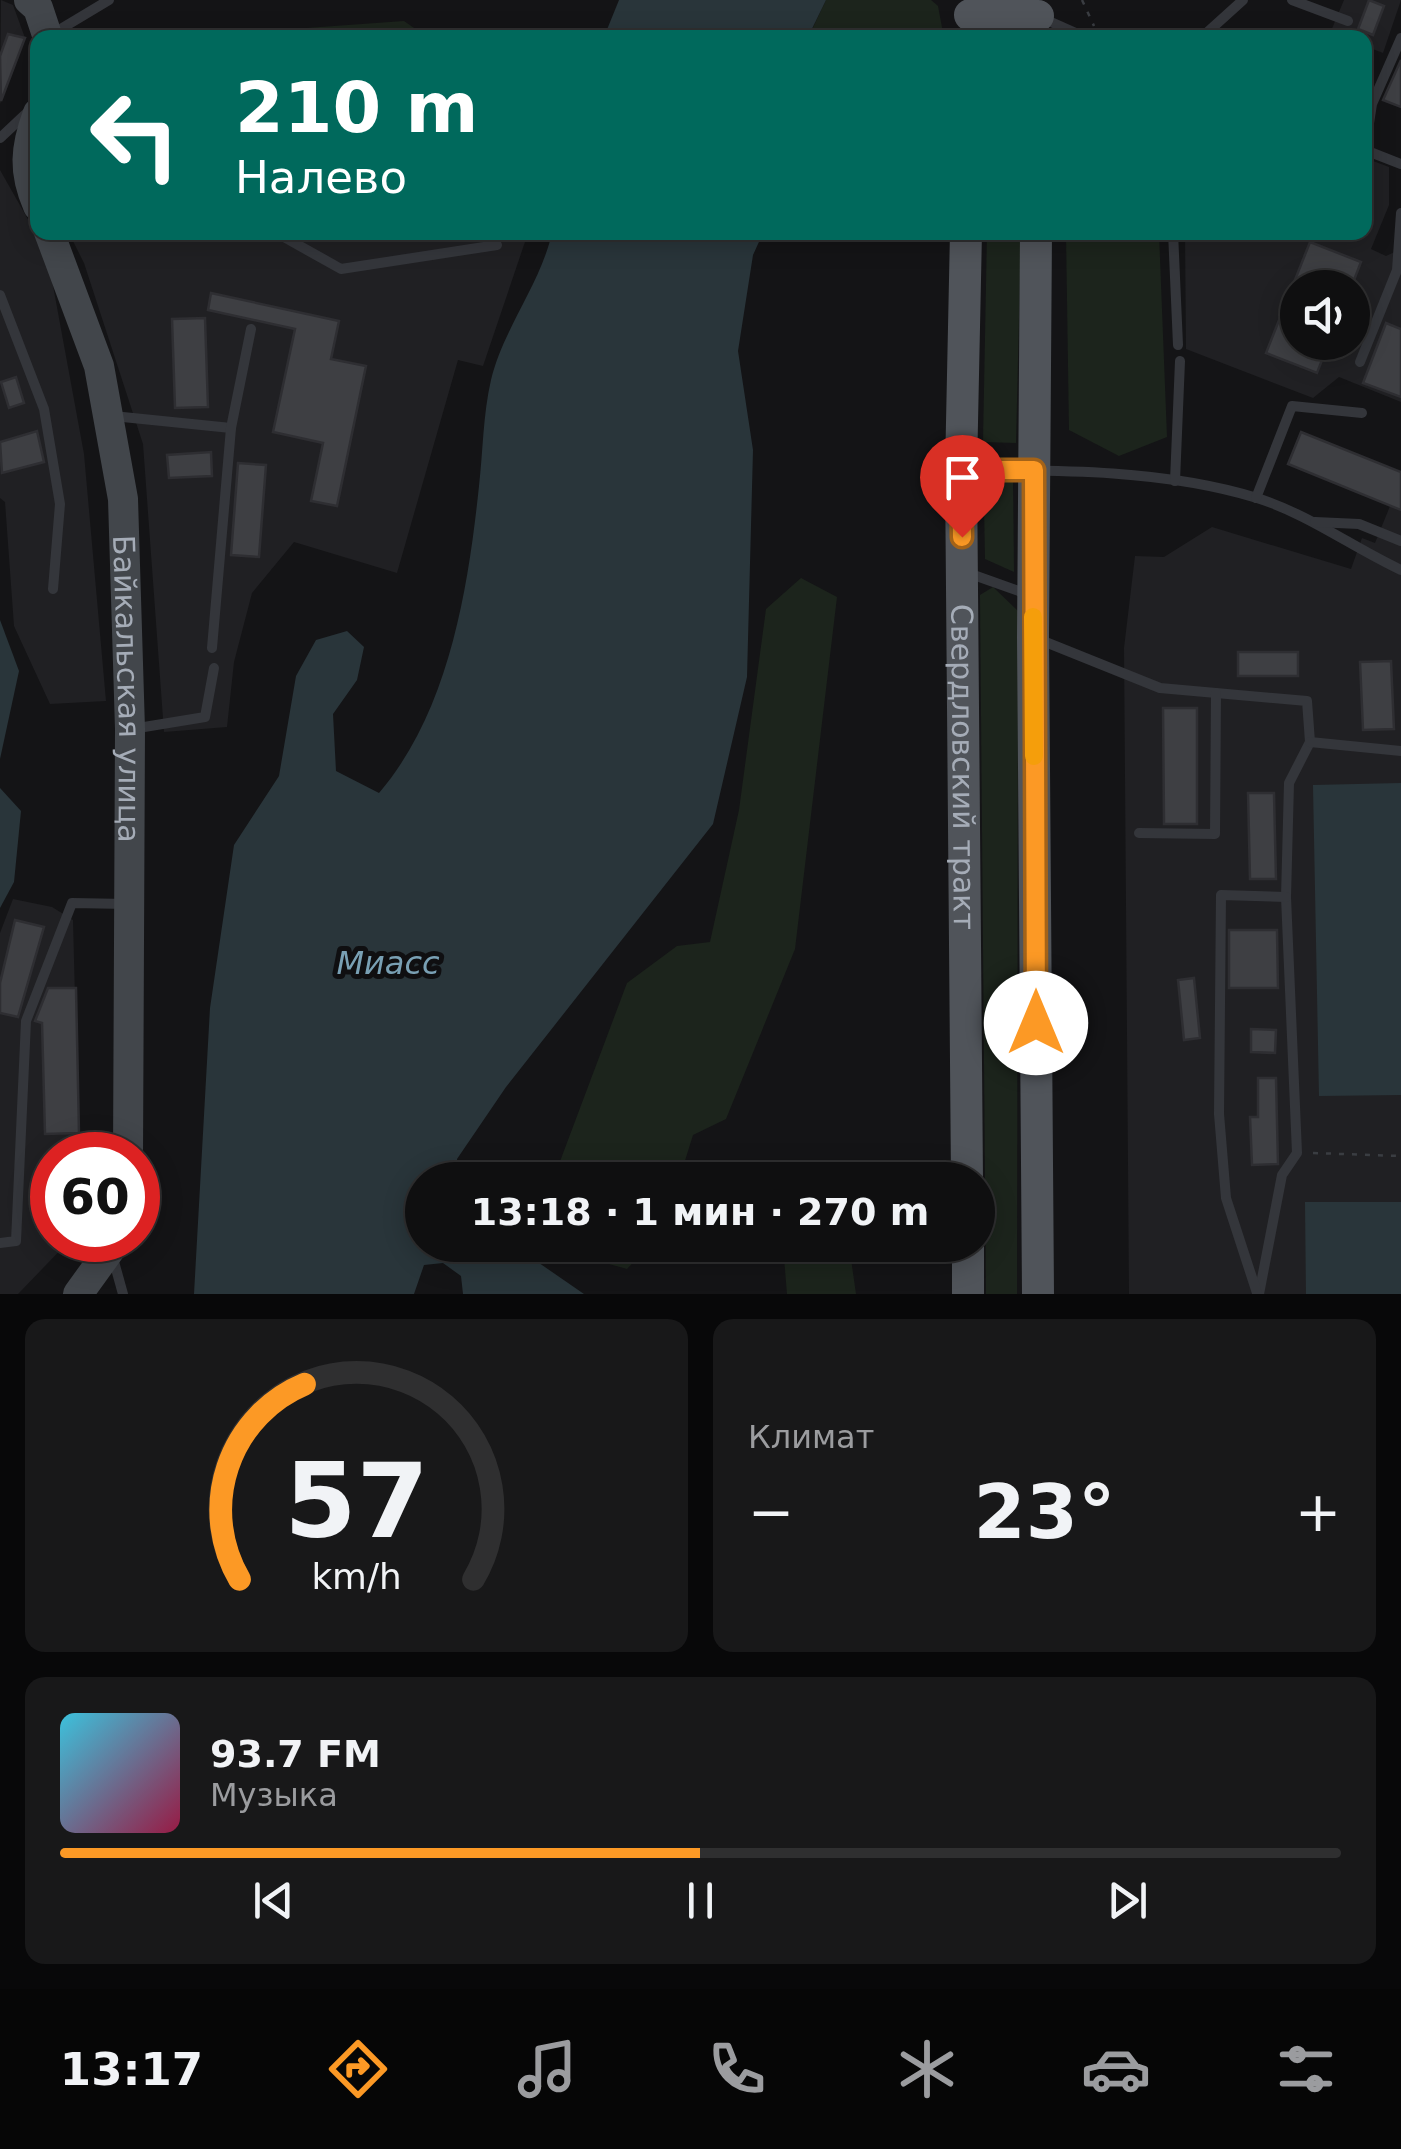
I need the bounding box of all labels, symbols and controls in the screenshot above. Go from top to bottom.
text: 210 m [235,67,478,149]
icon: left [70,70,200,200]
text: Налево [235,151,407,204]
map controls [1280,270,1370,360]
button: sound [1280,270,1370,360]
pin [920,435,1005,538]
icon: arrive [935,450,990,505]
street label: Байкальская улица [107,534,148,843]
street label: Свердловский тракт [945,604,982,930]
water label: Миасс [336,944,440,982]
position arrow [984,971,1088,1075]
speed limit sign: 60 [30,1132,160,1262]
text: 13:18 · 1 мин · 270 m [471,1190,929,1234]
text: Климат [748,1418,874,1456]
text: 57 [284,1440,429,1562]
text: 23° [974,1468,1115,1556]
text: − [748,1480,794,1544]
text: + [1295,1480,1341,1544]
text: km/h [311,1556,402,1597]
text: 93.7 FM [210,1732,381,1776]
text: Музыка [210,1776,338,1814]
icon: previous [246,1873,301,1928]
icon: pause [673,1873,728,1928]
icon: next [1100,1873,1155,1928]
icon: directions [323,2034,393,2104]
icon: music [512,2034,582,2104]
icon: phone [702,2034,772,2104]
icon: climate [892,2034,962,2104]
icon: car [1081,2034,1151,2104]
icon: filters [1271,2034,1341,2104]
text: 13:17 [60,2043,203,2096]

